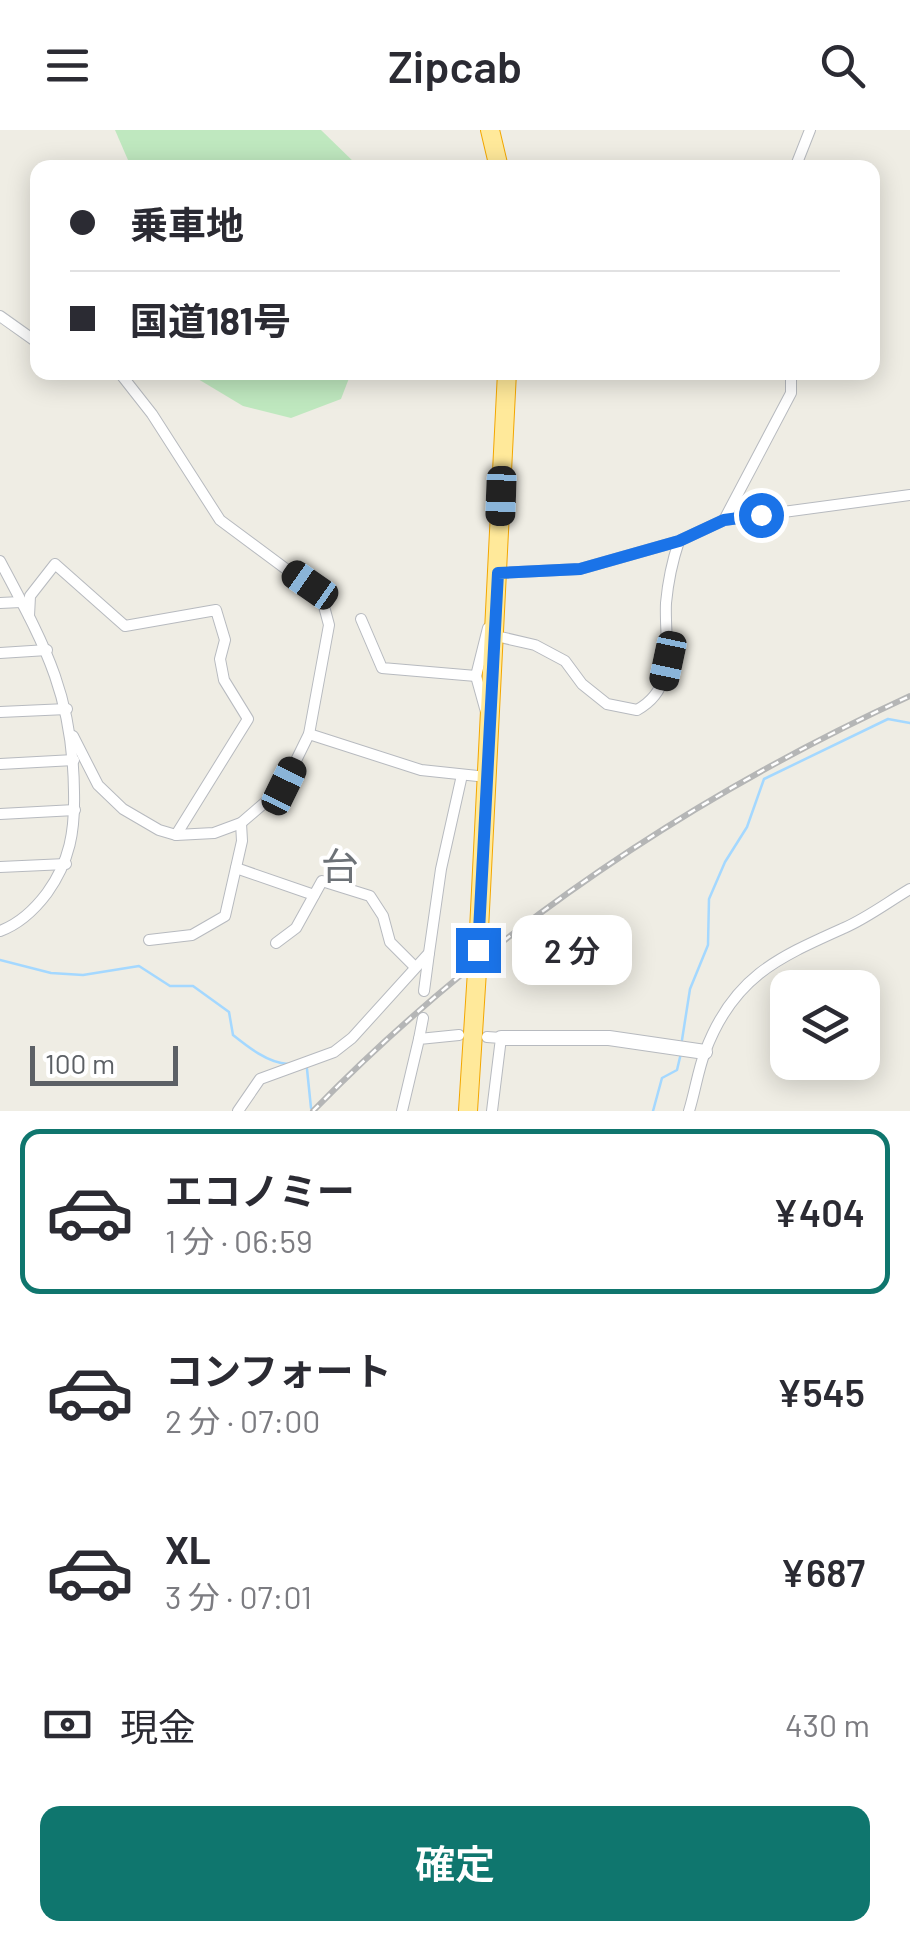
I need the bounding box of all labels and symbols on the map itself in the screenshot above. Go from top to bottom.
car [485,465,517,527]
route start [739,493,784,538]
car [277,556,343,614]
car [647,629,689,693]
car [257,752,311,820]
district label: 台 [321,842,359,888]
callout: 2 分 [513,915,633,985]
route end [456,928,501,973]
scale bar [30,1041,178,1086]

